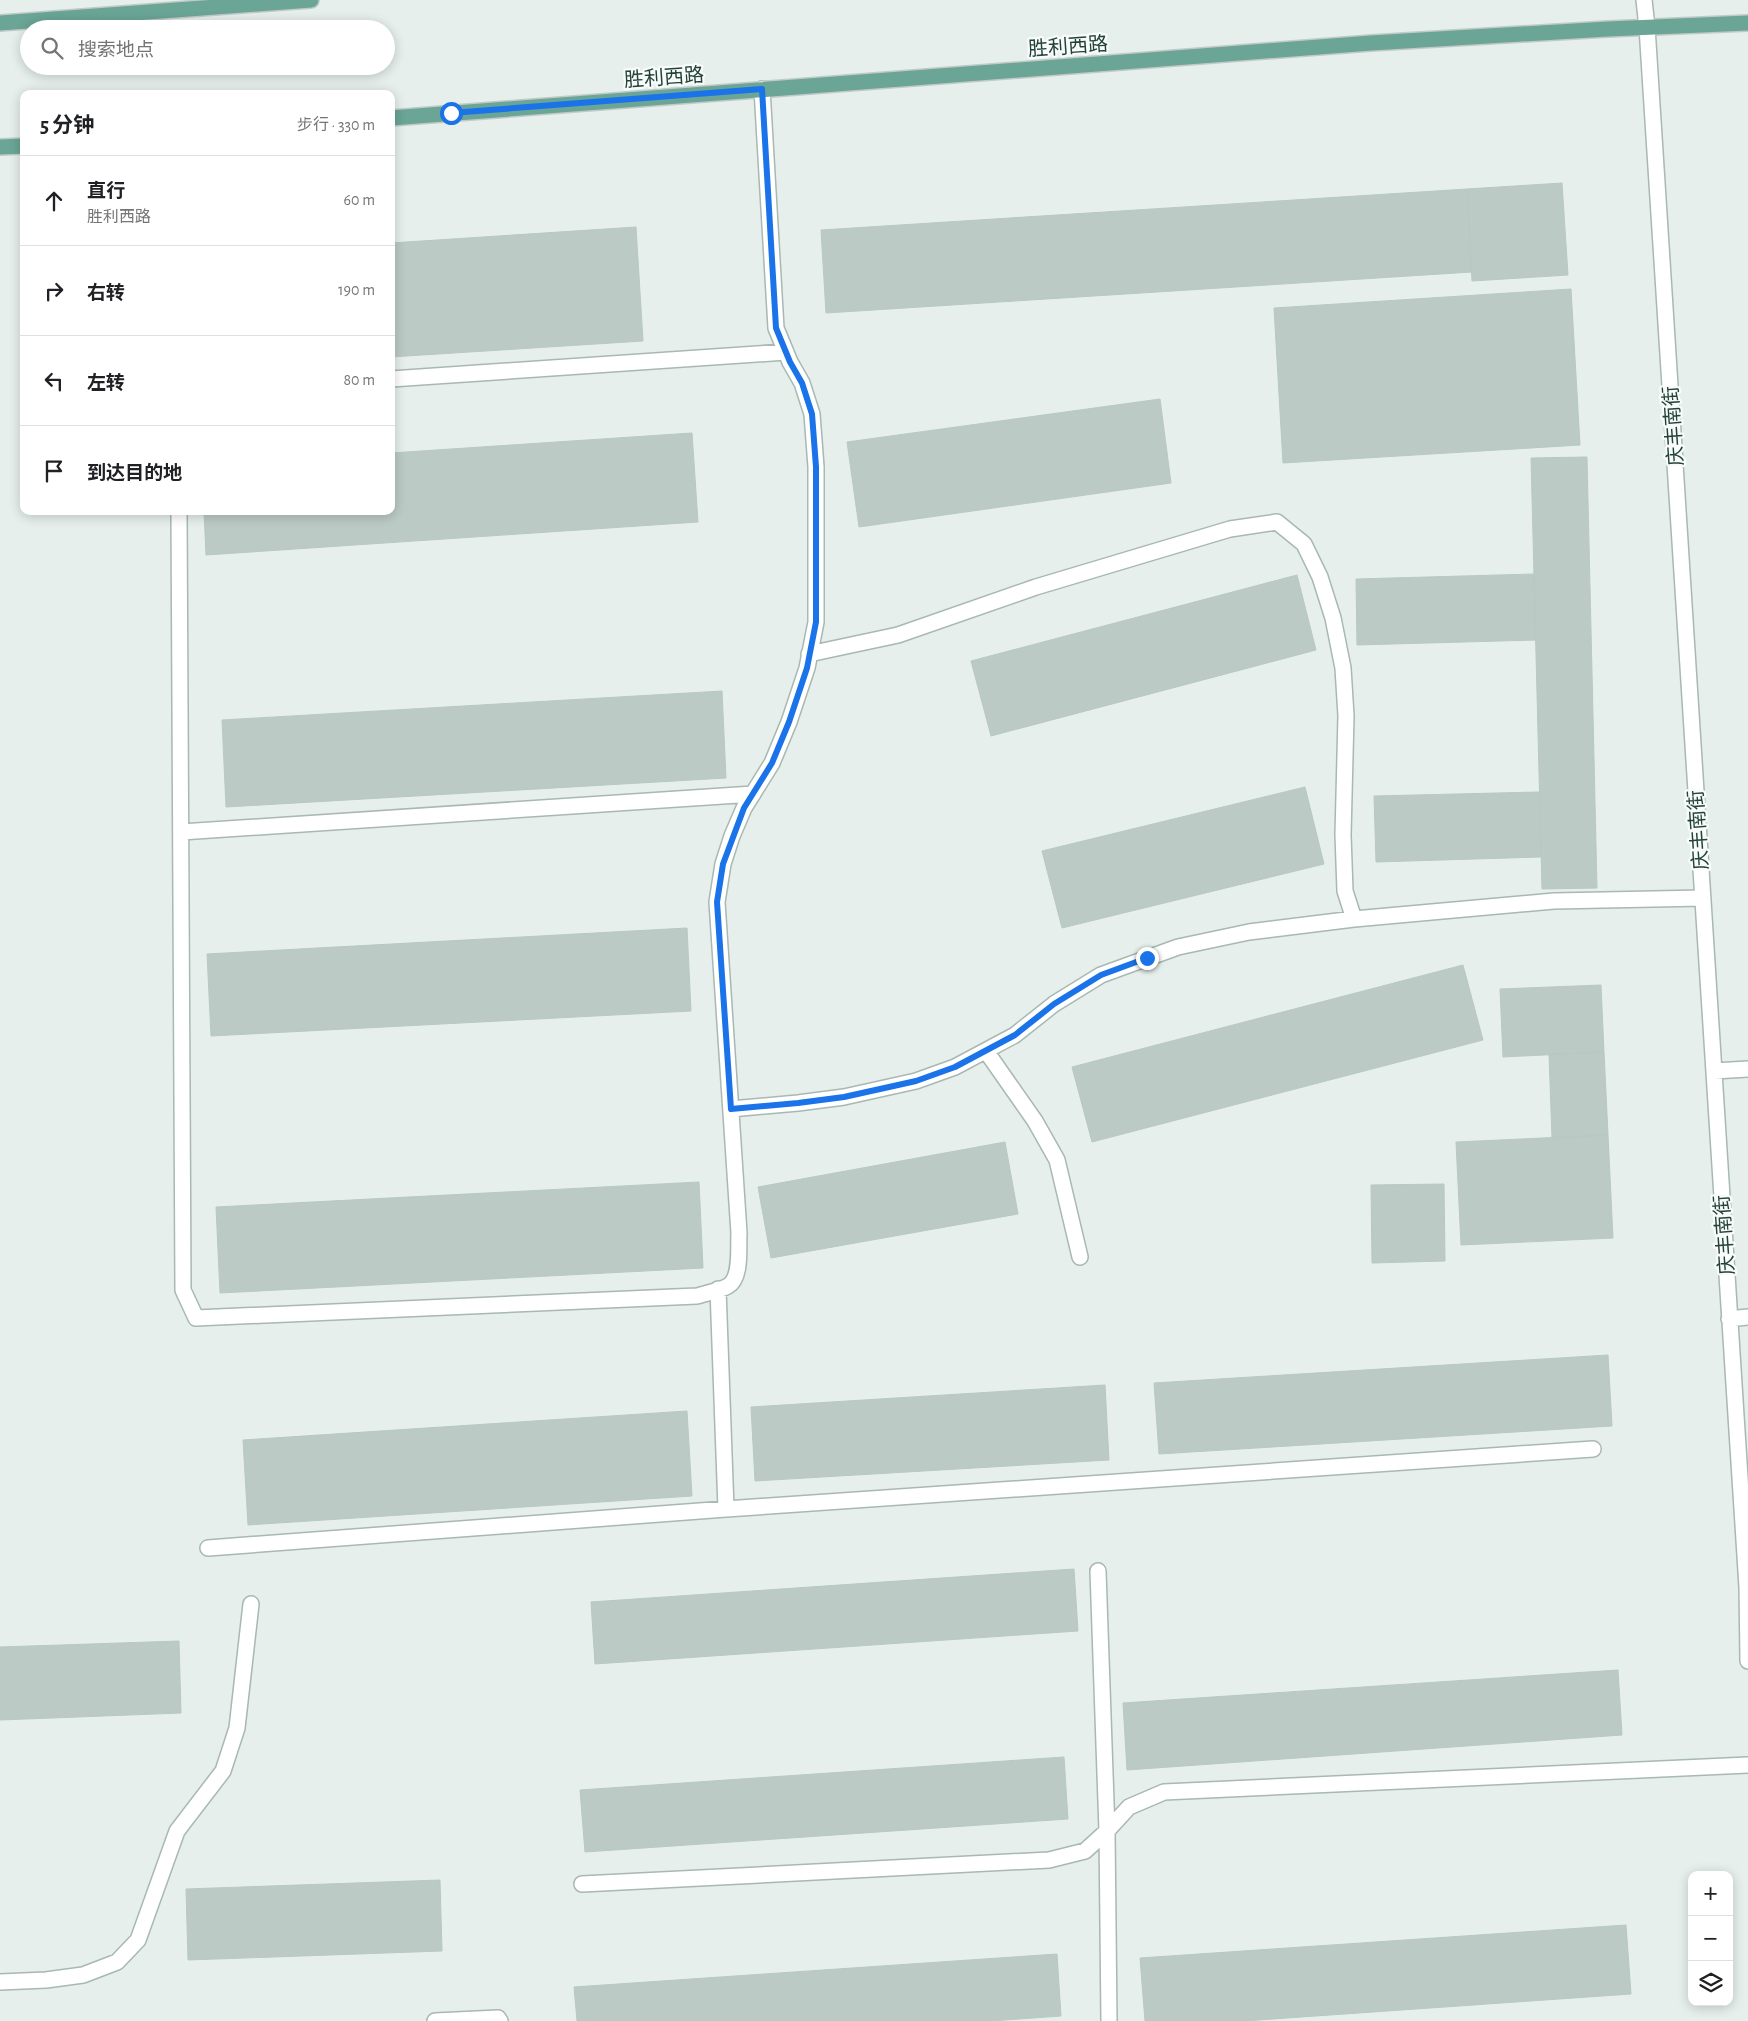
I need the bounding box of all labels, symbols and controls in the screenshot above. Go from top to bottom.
search box [20,20,395,75]
street label: 胜利西路 [1027,33,1109,60]
icon: search [38,34,66,62]
text: 搜索地点 [78,41,154,60]
street label: 胜利西路 [623,64,705,91]
route start [440,102,463,125]
text: 5 分钟 [40,115,94,136]
text: 步行 · 330 m [297,117,375,133]
text: 直行 [87,182,125,201]
icon: ahead [40,187,68,215]
text: 60 m [344,192,375,208]
text: 胜利西路 [87,209,151,225]
icon: right [40,277,68,305]
text: 190 m [338,282,375,298]
text: 右转 [87,284,125,303]
icon: left [40,367,68,395]
text: 80 m [344,372,375,388]
text: 左转 [87,374,125,393]
street label: 庆丰南街 [1660,385,1687,467]
icon: arrive [40,457,68,485]
text: 到达目的地 [87,464,182,483]
street label: 庆丰南街 [1685,789,1712,871]
route end [1136,947,1159,970]
street label: 庆丰南街 [1711,1194,1738,1276]
map controls [1688,1871,1733,2006]
button: + [1688,1871,1733,1916]
button: − [1688,1916,1733,1961]
button: layers [1688,1961,1733,2006]

